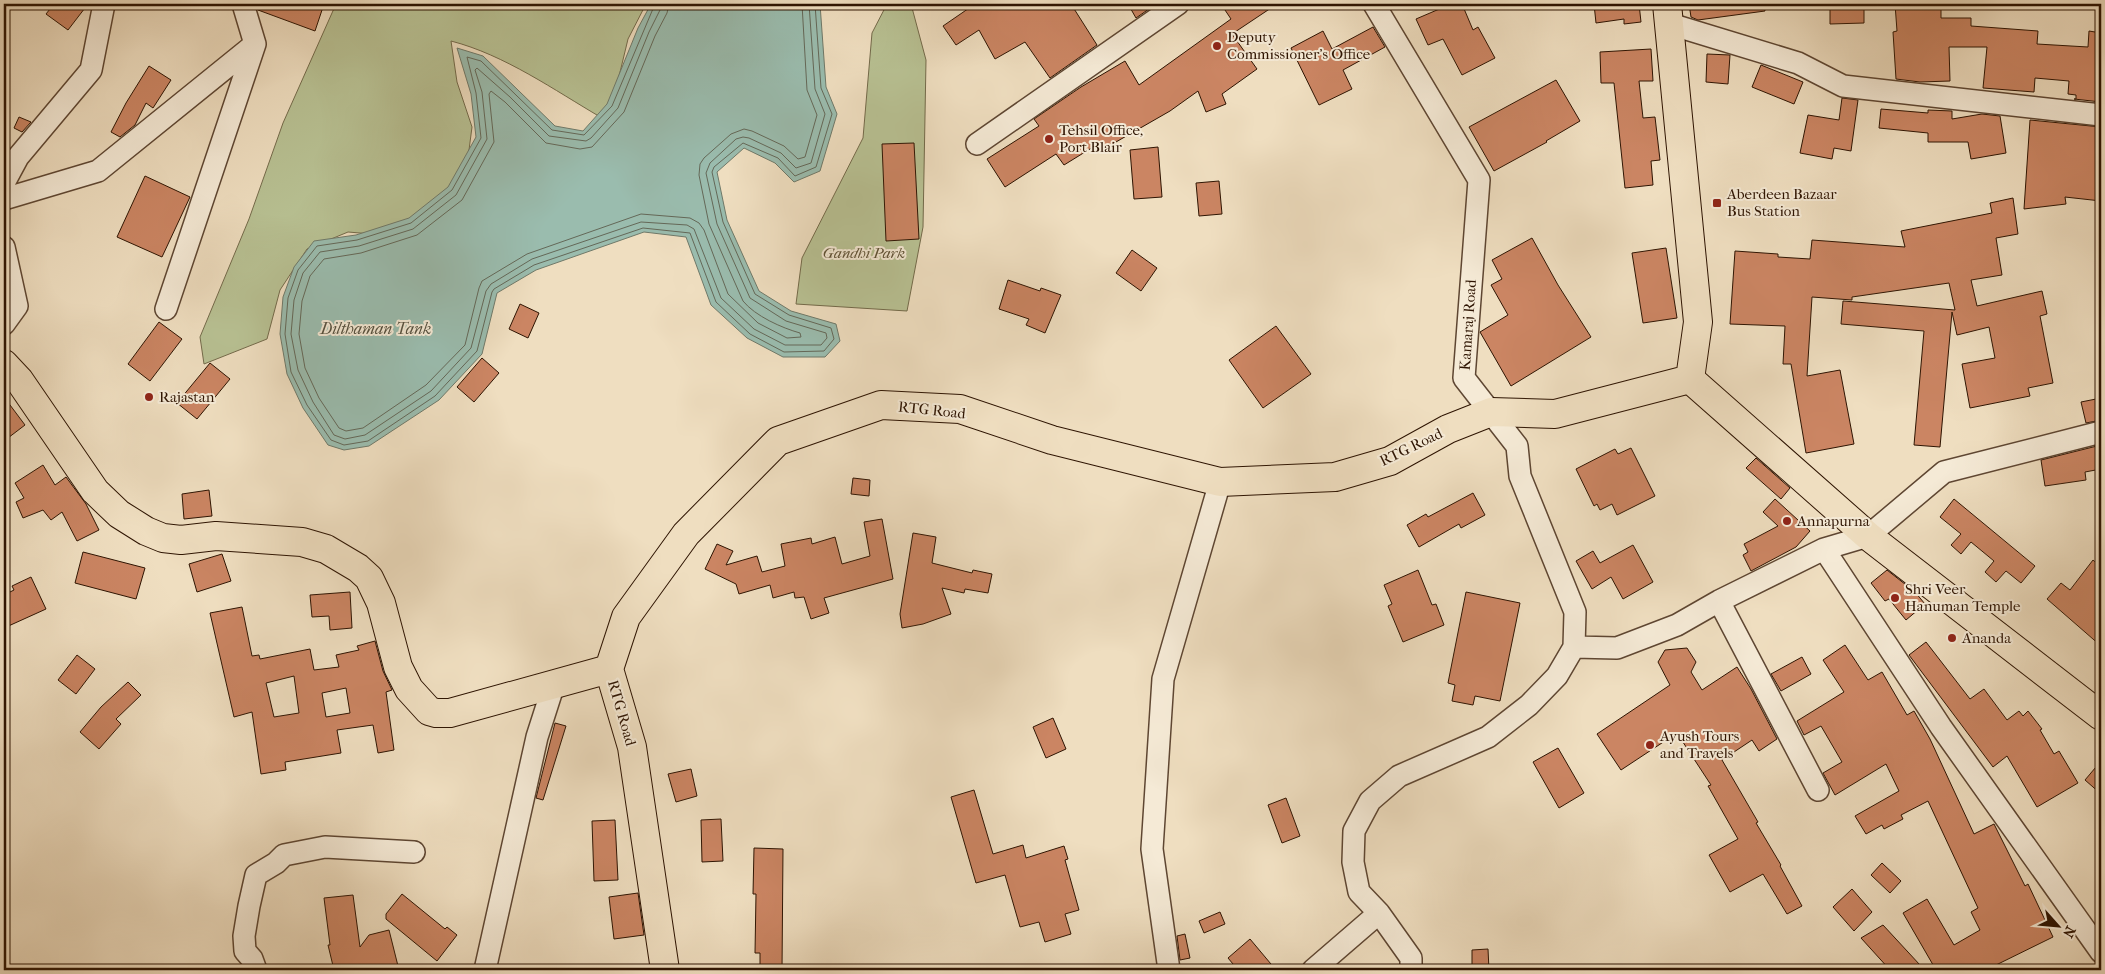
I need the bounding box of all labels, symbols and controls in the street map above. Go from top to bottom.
place label: Deputy Commissioner's Office [1227,28,1371,63]
marker: Deputy Commissioner's Office [1211,40,1223,52]
place label: Tehsil Office, Port Blair [1059,121,1143,156]
marker: Tehsil Office, Port Blair [1043,133,1055,145]
place label: Aberdeen Bazaar Bus Station [1726,185,1837,220]
marker: Aberdeen Bazaar Bus Station [1711,197,1723,209]
park label: Gandhi Park [823,244,905,262]
street label: Kamaraj Road [1456,278,1480,371]
water label: Dilthaman Tank [320,319,431,338]
place label: Rajastan [159,388,215,406]
marker: Rajastan [143,391,155,403]
street label: RTG Road [897,398,967,423]
street label: RTG Road [1377,424,1446,470]
place label: Annapurna [1796,512,1871,530]
marker: Annapurna [1781,515,1793,527]
place label: Shri Veer Hanuman Temple [1905,580,2021,615]
marker: Shri Veer Hanuman Temple [1889,592,1901,604]
place label: Ananda [1961,629,2012,647]
marker: Ananda [1946,632,1958,644]
street label: RTG Road [604,678,640,749]
place label: Ayush Tours and Travels [1659,727,1740,762]
marker: Ayush Tours and Travels [1644,739,1656,751]
north arrow [2032,902,2082,952]
text: N [2059,923,2079,941]

